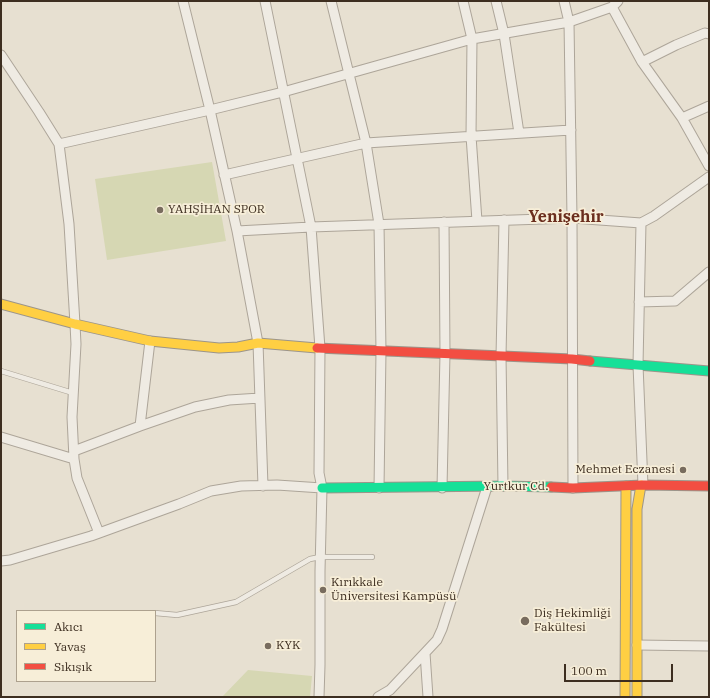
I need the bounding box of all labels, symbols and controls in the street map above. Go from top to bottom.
place label: YAHŞİHAN SPOR [168,203,265,217]
marker: YAHŞİHAN SPOR [155,205,165,215]
district label: Yenişehir [528,207,604,227]
place label: Mehmet Eczanesi [576,463,675,477]
marker: Mehmet Eczanesi [678,465,688,475]
street label: Yurtkur Cd. [484,480,548,494]
place label: Kırıkkale Üniversitesi Kampüsü [331,576,456,604]
marker: Kırıkkale Üniversitesi Kampüsü [318,585,328,595]
place label: Diş Hekimliği Fakültesi [534,607,611,635]
legend [16,610,156,682]
marker: Diş Hekimliği Fakültesi [519,615,531,627]
text: Akıcı [54,619,83,634]
text: Yavaş [54,639,86,654]
place label: KYK [276,639,301,653]
marker: KYK [263,641,273,651]
scale bar [566,656,675,682]
text: Sıkışık [54,659,92,674]
text: 100 m [571,663,607,678]

